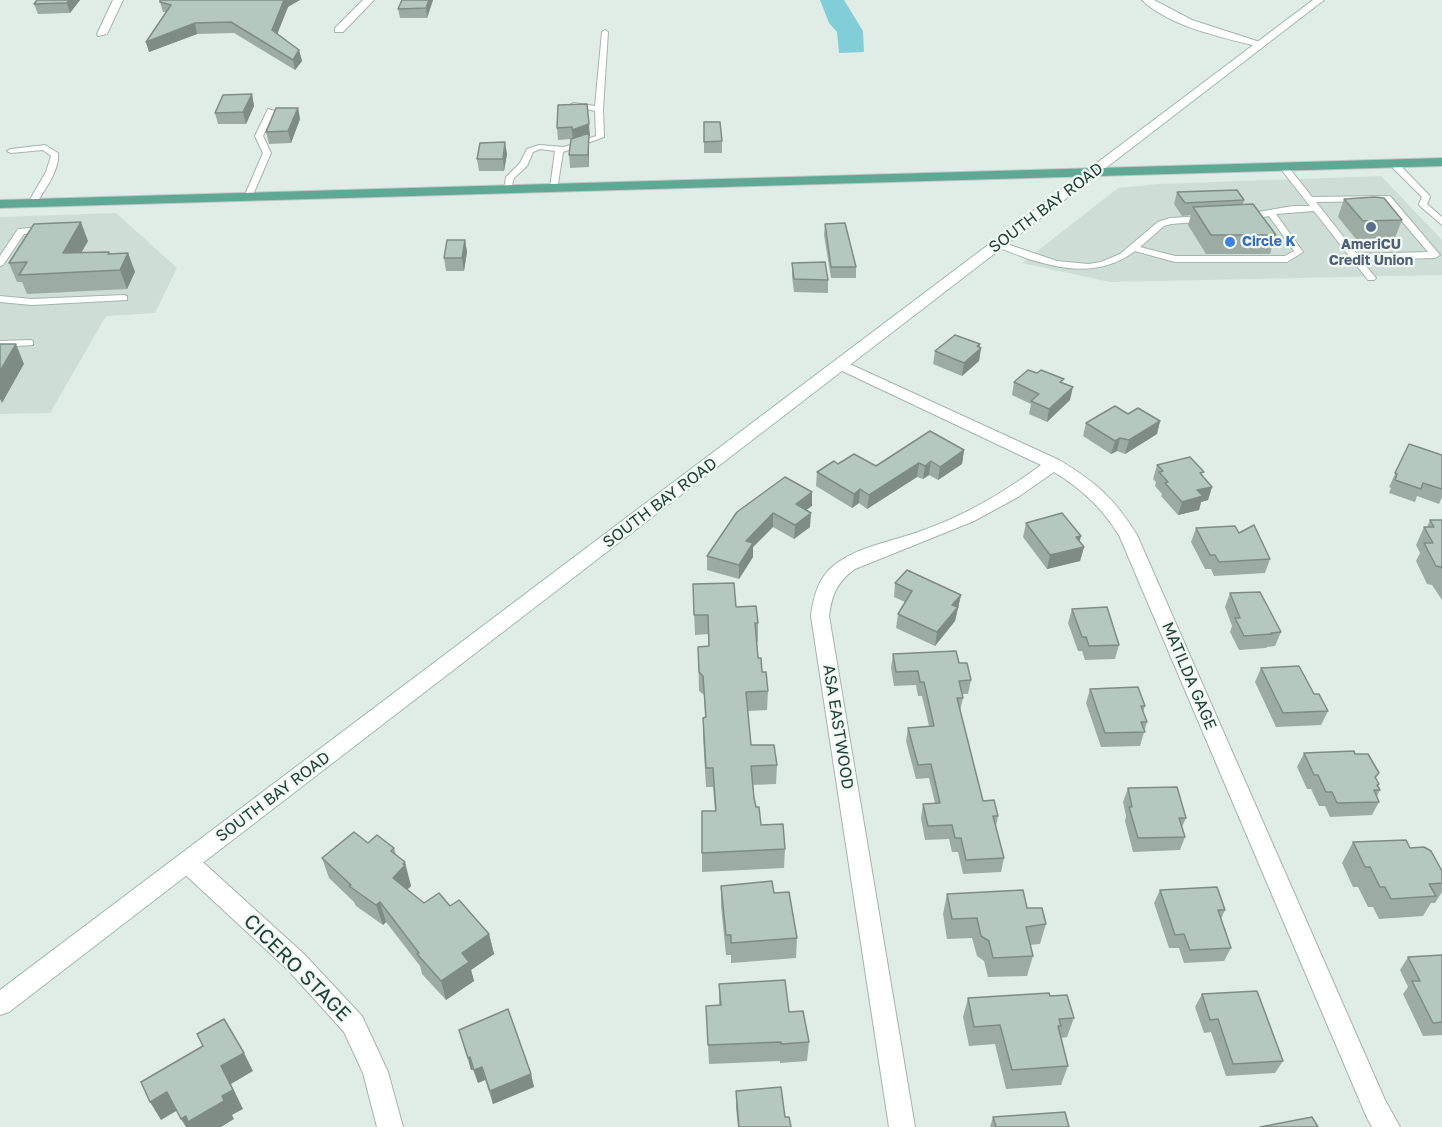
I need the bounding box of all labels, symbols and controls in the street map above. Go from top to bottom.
street label: SOUTH BAY ROAD [985,159,1107,257]
marker: AmeriCU Credit Union [1364,220,1378,234]
place label: Circle K [1242,234,1296,250]
marker: Circle K [1223,235,1237,249]
place label: AmeriCU Credit Union [1329,237,1413,270]
street label: SOUTH BAY ROAD [599,454,721,552]
street label: MATILDA GAGE [1158,619,1220,733]
street label: ASA EASTWOOD [819,663,857,791]
street label: SOUTH BAY ROAD [212,748,334,846]
street label: CICERO STAGE [238,909,356,1027]

